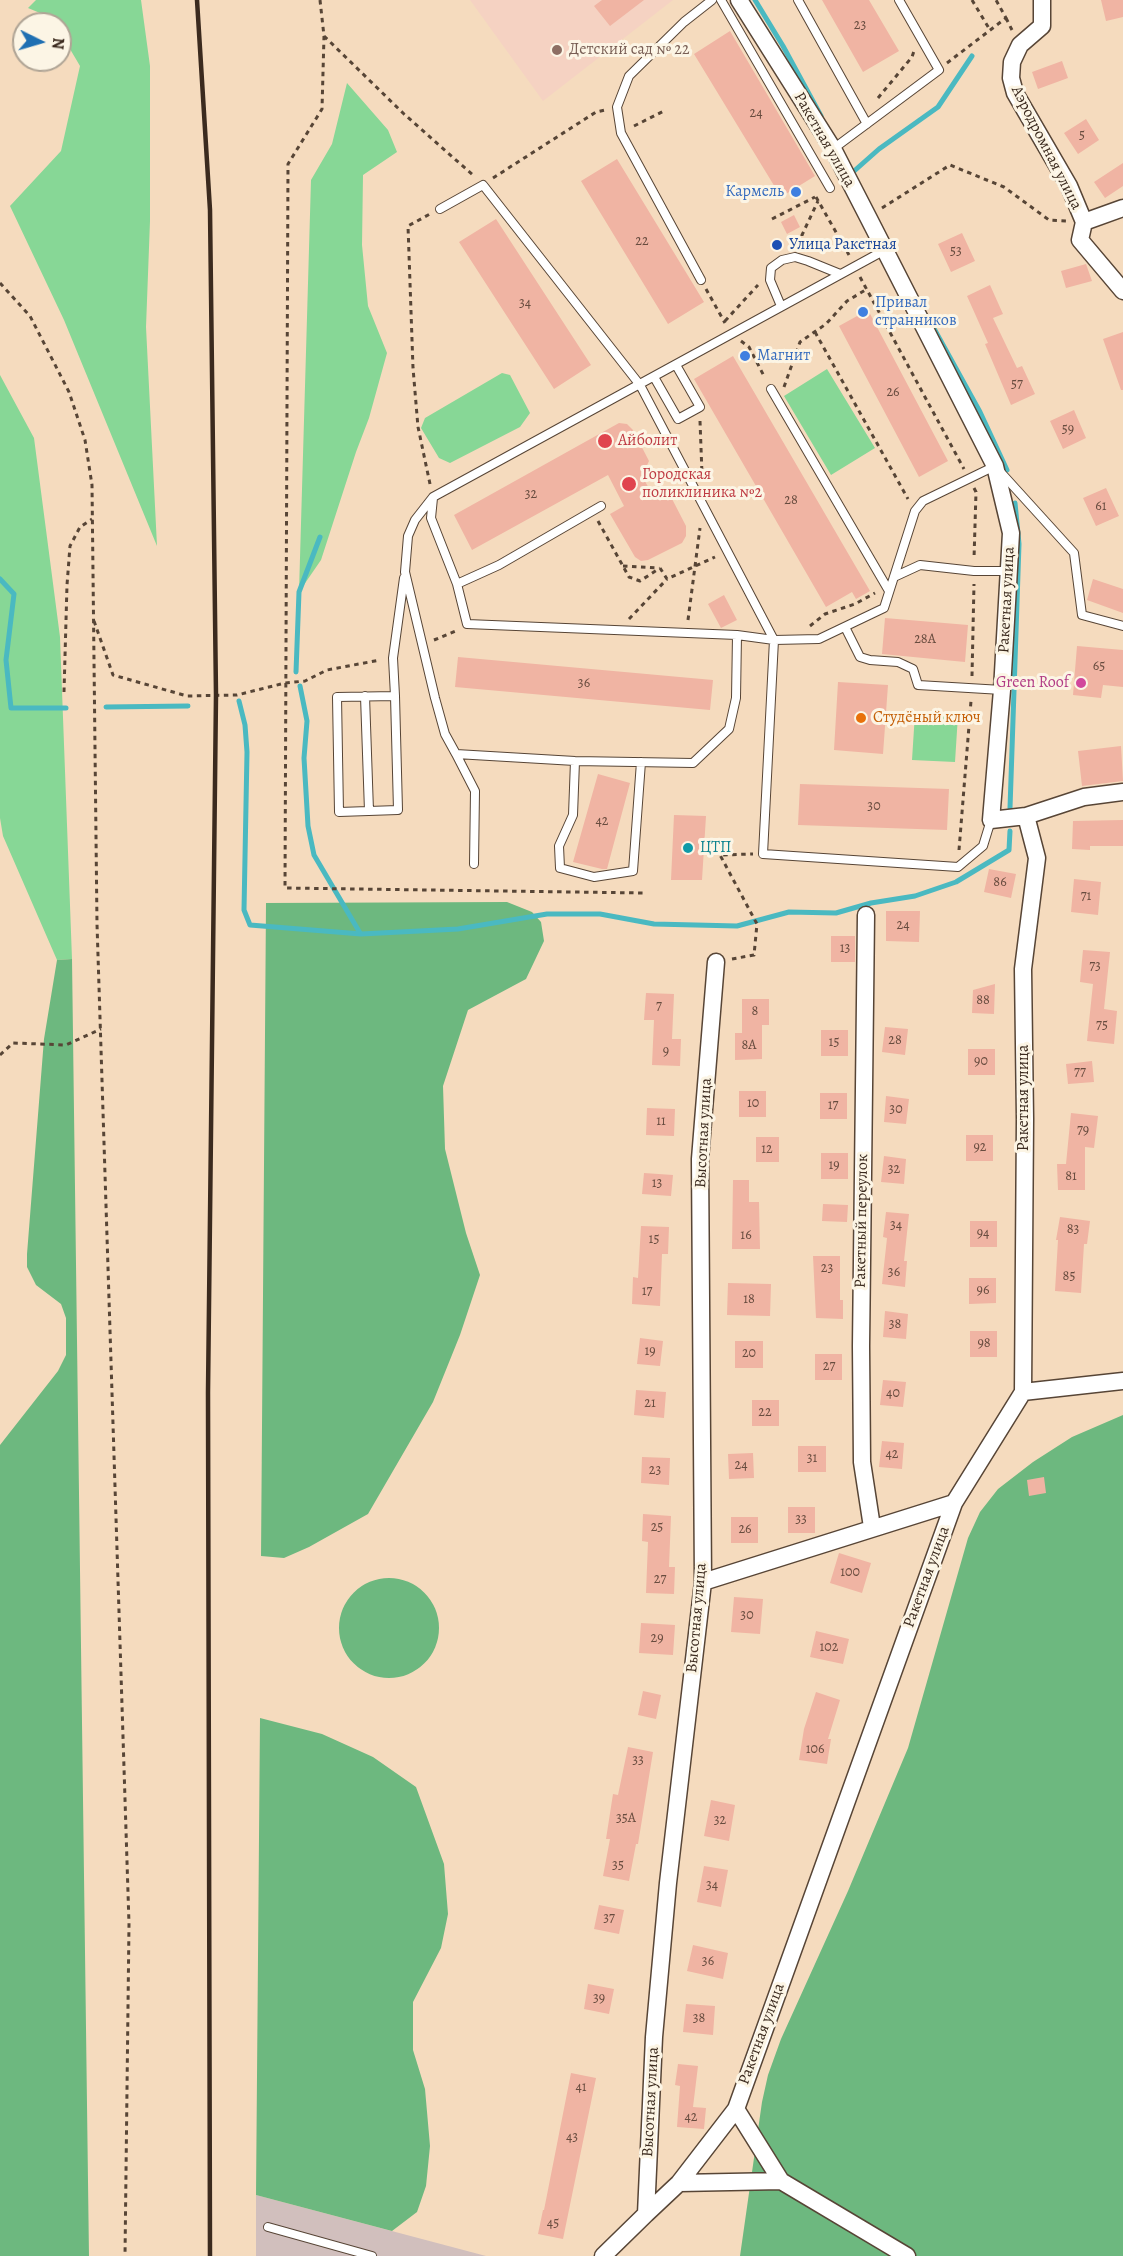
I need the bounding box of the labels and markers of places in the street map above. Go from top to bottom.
place label: Детский сад № 22 [569,40,690,60]
marker: Детский сад № 22 [550,43,564,57]
place label: Кармель [725,182,784,202]
marker: Кармель [789,185,803,199]
place label: Улица Ракетная [789,235,897,255]
marker: Улица Ракетная [770,238,784,252]
place label: Привал странников [875,293,957,331]
marker: Привал странников [856,305,870,319]
place label: Магнит [757,346,810,366]
marker: Магнит [738,349,752,363]
place label: Айболит [618,431,677,451]
marker: Айболит [596,432,614,450]
place label: Городская поликлиника №2 [642,465,762,503]
marker: Городская поликлиника №2 [620,475,638,493]
place label: Green Roof [996,673,1069,693]
marker: Green Roof [1074,676,1088,690]
place label: Студёный ключ [873,708,981,728]
marker: Студёный ключ [854,711,868,725]
place label: ЦТП [700,838,731,858]
marker: ЦТП [681,841,695,855]

